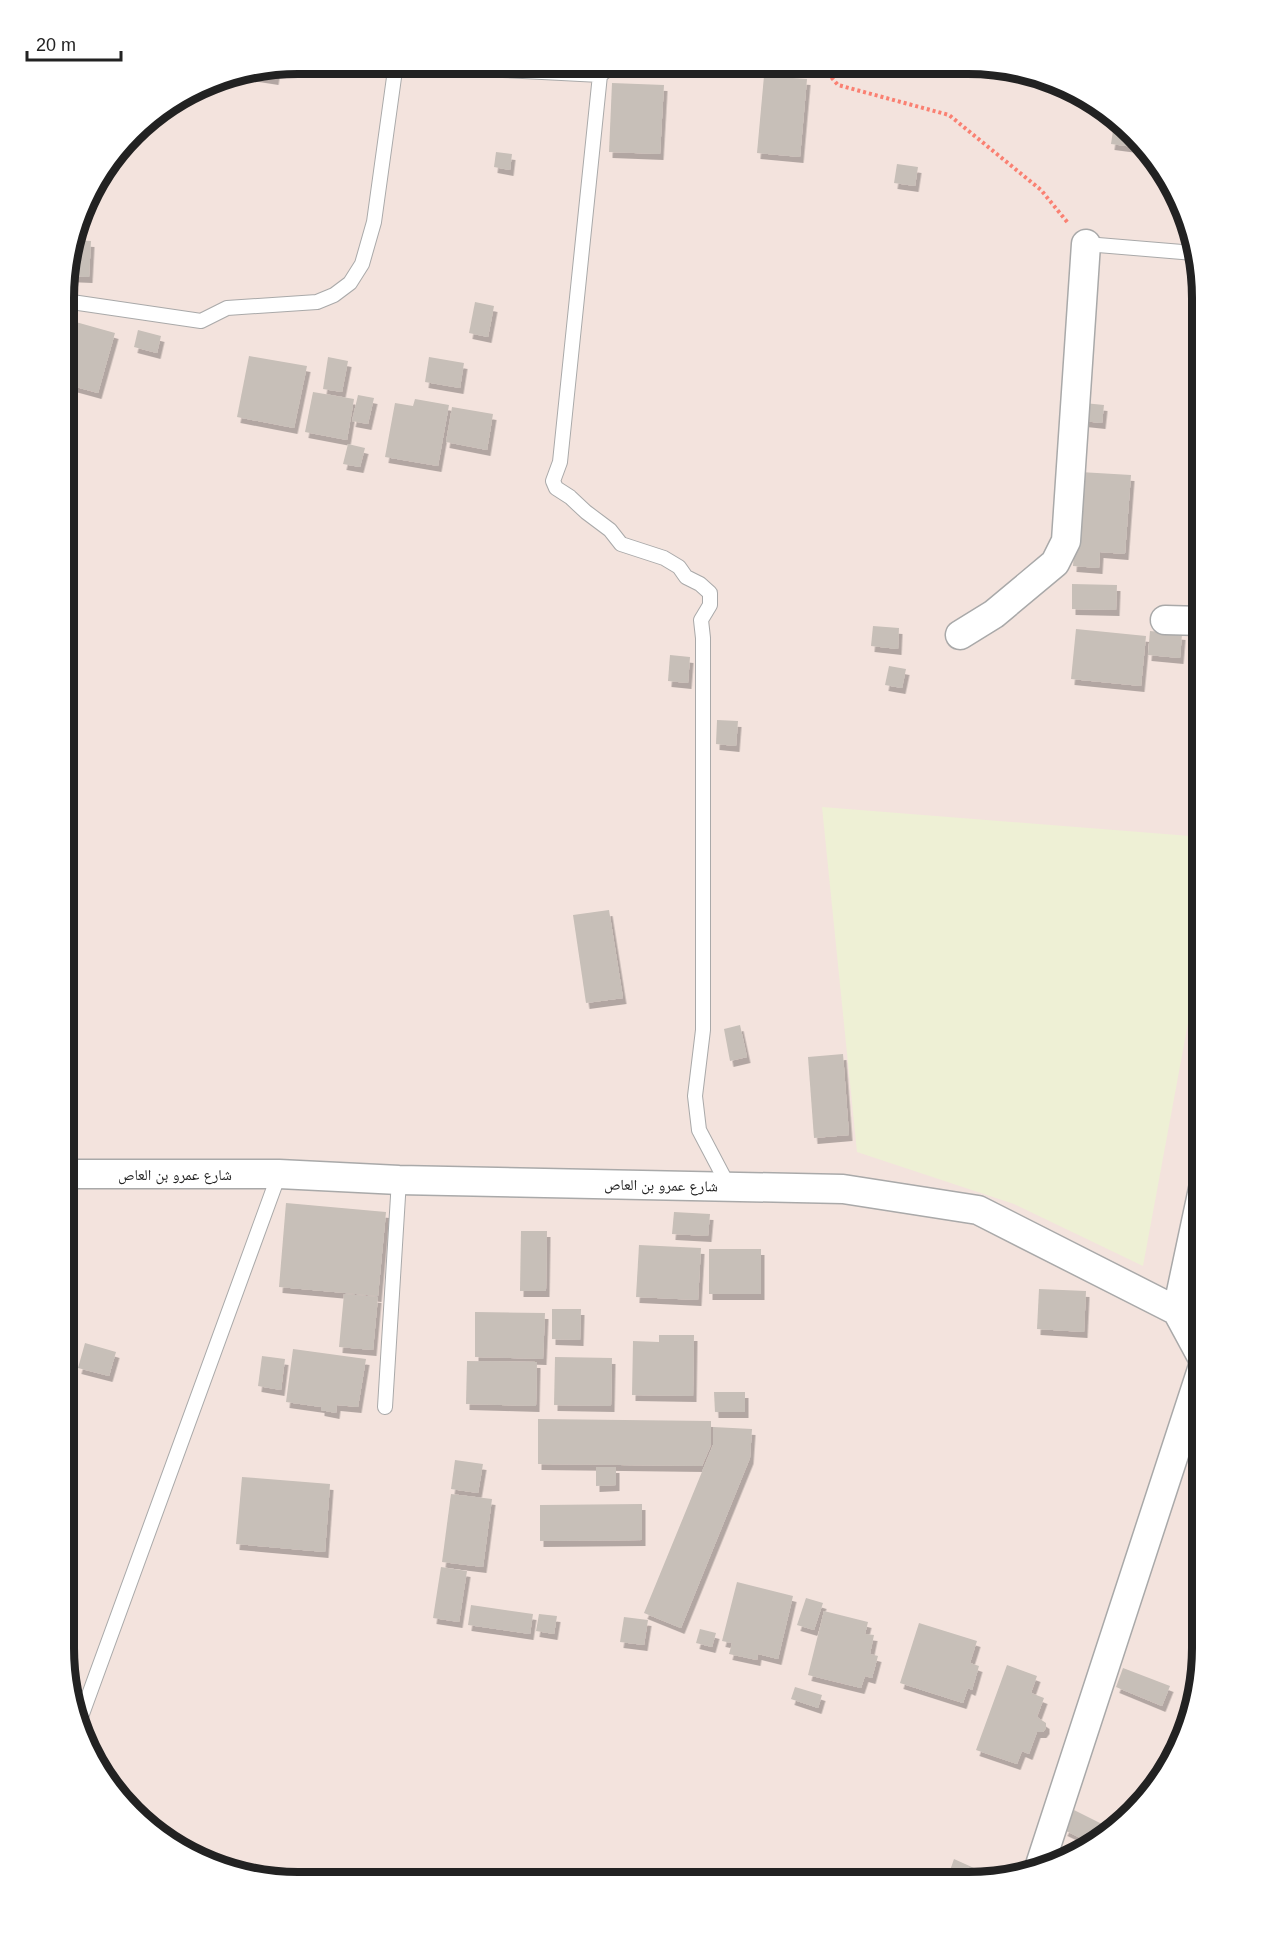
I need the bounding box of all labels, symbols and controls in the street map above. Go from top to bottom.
scale bar [27,24,122,62]
text: 20 m [36,35,76,55]
street label: شارع عمرو بن العاص [118,1166,232,1185]
street label: شارع عمرو بن العاص [604,1176,718,1196]

